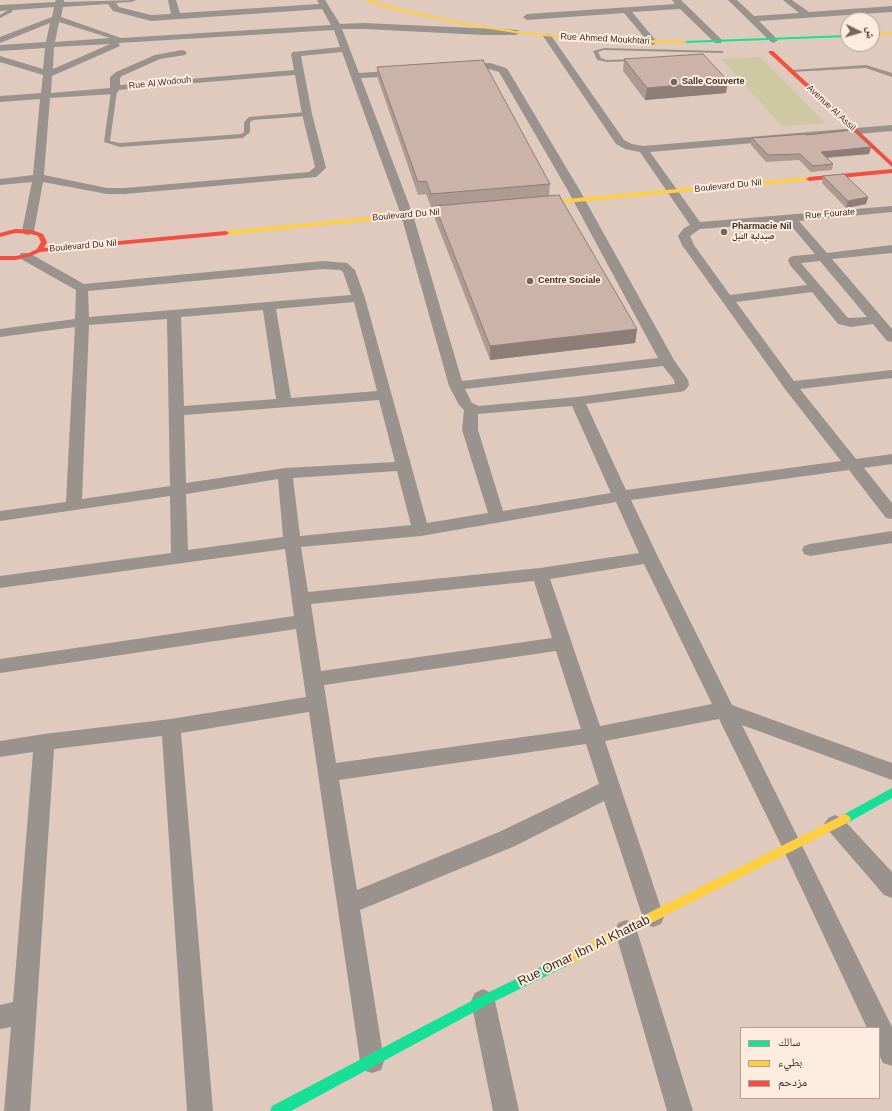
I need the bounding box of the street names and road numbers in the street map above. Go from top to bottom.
street label: Rue Ahmed Moukhtari [560,31,650,47]
street label: Rue Al Wodouh [128,74,192,92]
street label: Avenue Al Assil [805,83,857,133]
street label: Boulevard Du Nil [694,177,762,195]
street label: Rue Fourate [805,206,855,222]
street label: Boulevard Du Nil [372,207,440,223]
street label: Boulevard Du Nil [49,238,117,254]
street label: Rue Omar Ibn Al Khattab [515,912,653,990]

